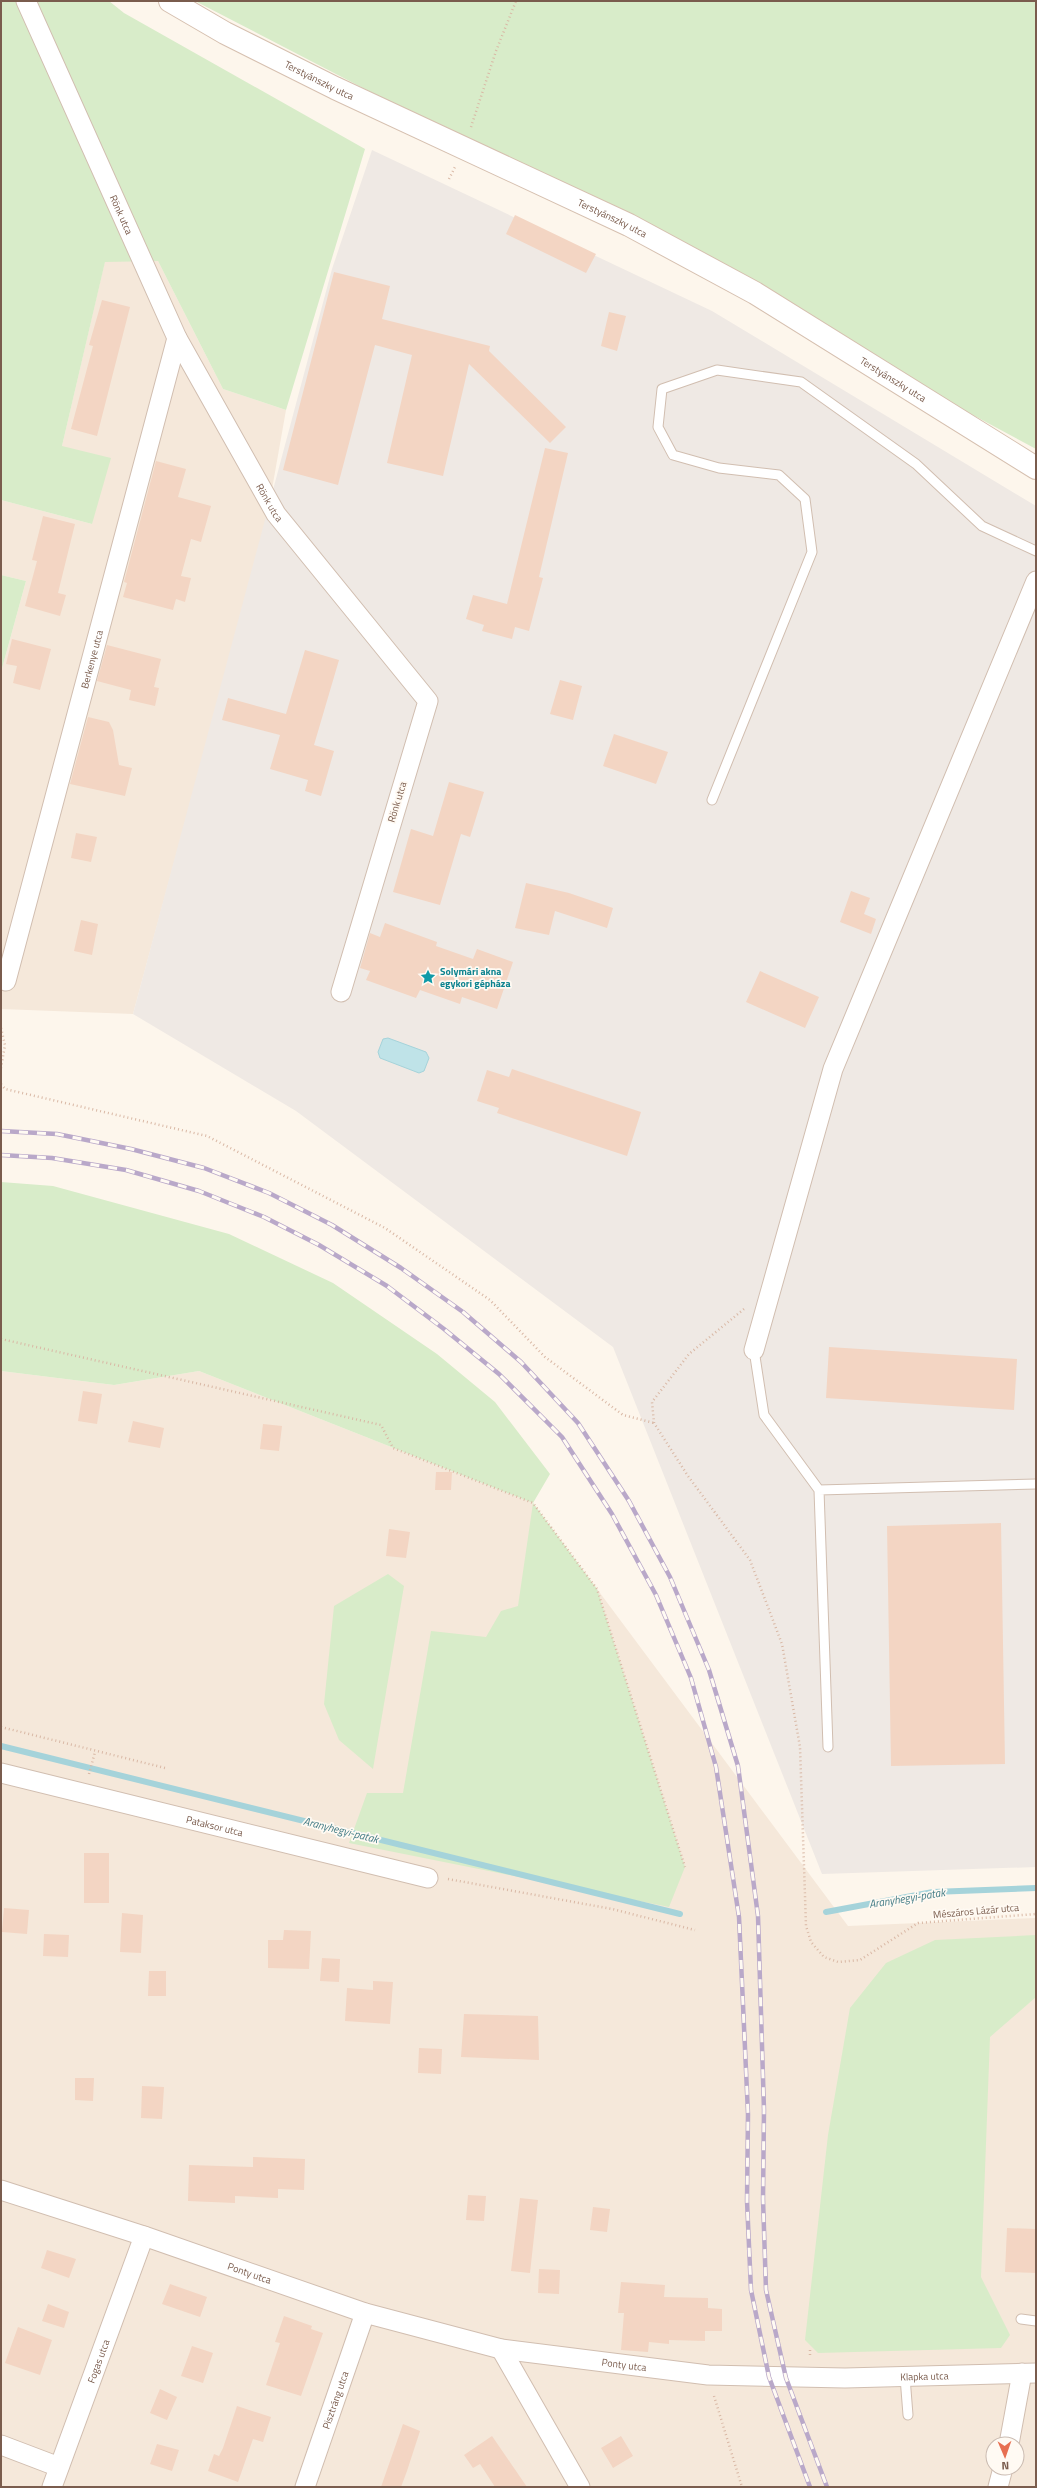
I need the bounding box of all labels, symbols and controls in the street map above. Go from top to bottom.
street label: Terstyánszky utca [282,57,356,103]
street label: Rönk utca [106,192,137,237]
street label: Terstyánszky utca [575,195,650,241]
street label: Terstyánszky utca [857,353,929,405]
street label: Rönk utca [253,481,287,525]
street label: Berkenye utca [77,628,107,690]
street label: Rönk utca [384,780,410,824]
place label: Solymári akna egykori gépháza [440,964,511,991]
place icon: Solymári akna egykori gépháza [419,968,437,986]
street label: Pataksor utca [185,1811,245,1840]
water label: Aranyhegyi-patak [302,1813,381,1847]
water label: Aranyhegyi-patak [868,1884,947,1912]
street label: Mészáros Lázár utca [932,1900,1020,1922]
street label: Ponty utca [226,2258,273,2287]
street label: Fogas utca [83,2337,113,2385]
street label: Ponty utca [601,2354,648,2375]
street label: Klapka utca [900,2368,949,2384]
street label: Pisztráng utca [318,2369,352,2431]
north arrow [985,2436,1025,2476]
text: N [1001,2458,1009,2474]

